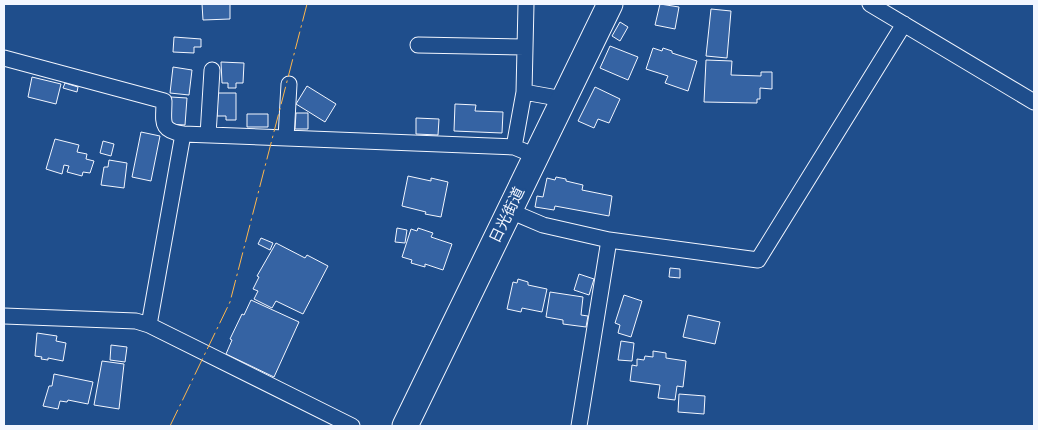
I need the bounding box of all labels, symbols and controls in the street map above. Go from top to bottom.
street label: 日光街道 [486,184,528,246]

